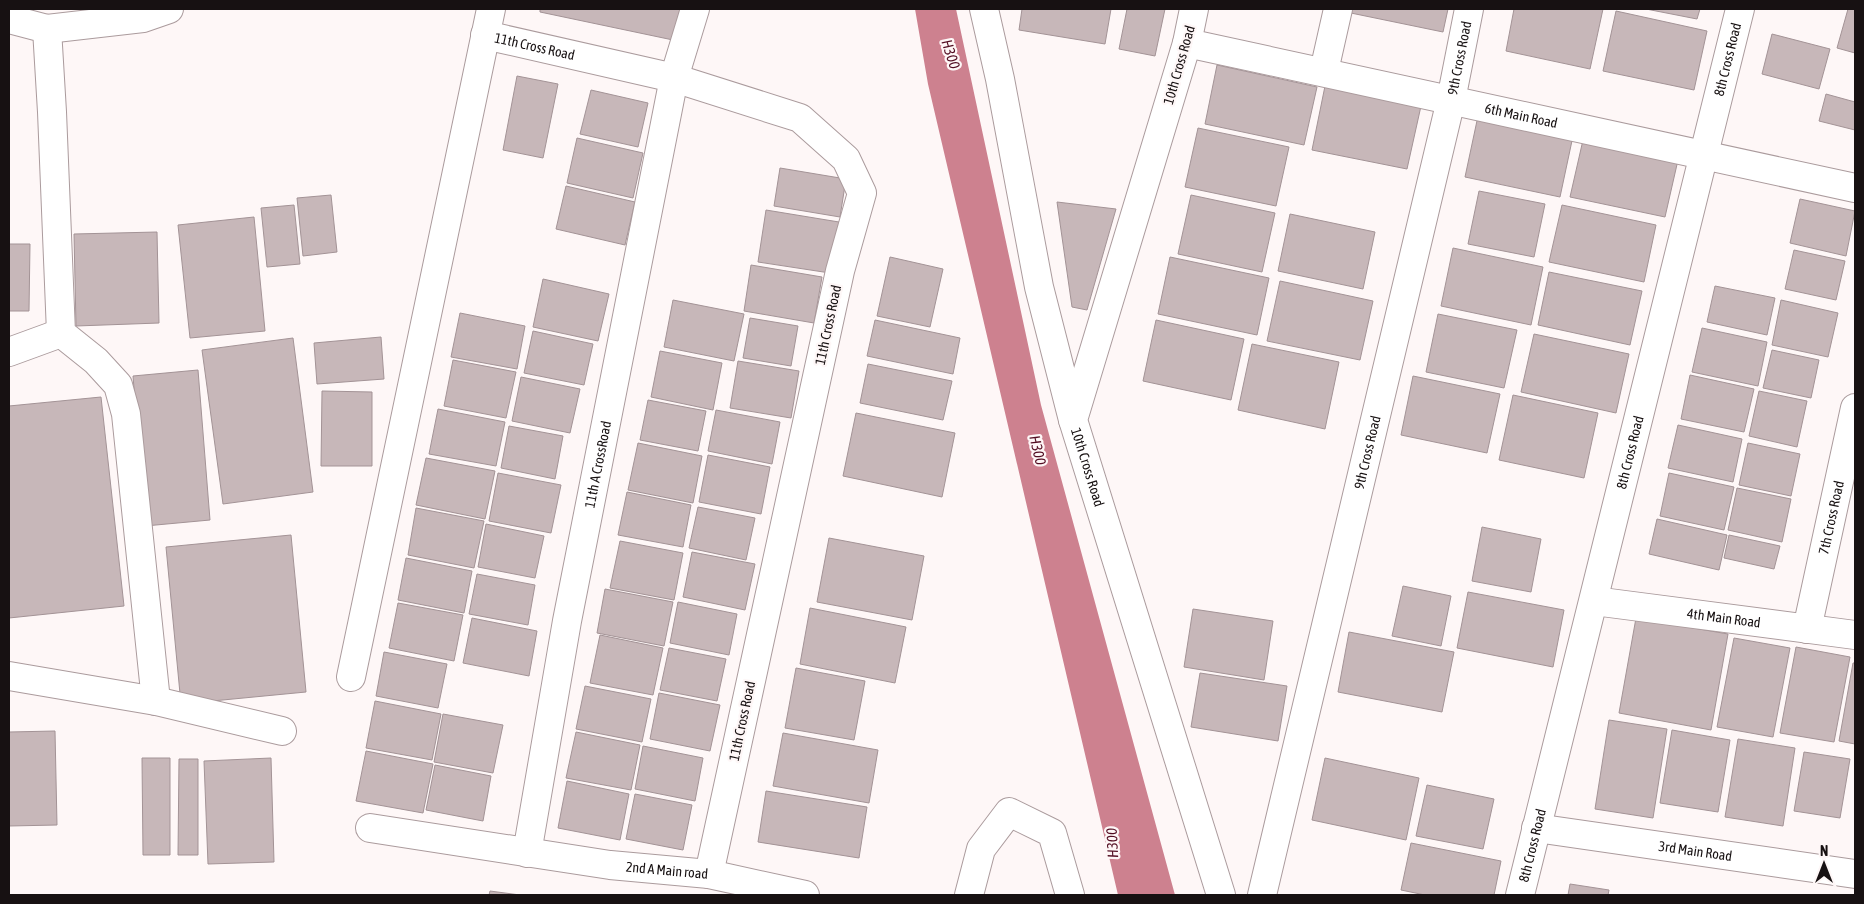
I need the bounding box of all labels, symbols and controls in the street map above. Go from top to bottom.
street label: 9th Cross Road [1444,20,1474,96]
street label: 8th Cross Road [1711,21,1744,98]
street label: 10th Cross Road [1160,24,1198,106]
street label: 11th Cross Road [493,29,576,63]
water label: H300 [938,37,964,71]
street label: 6th Main Road [1483,100,1559,131]
street label: 11th Cross Road [812,284,844,366]
street label: 9th Cross Road [1351,414,1384,491]
street label: 8th Cross Road [1613,414,1647,491]
street label: 11th A CrossRoad [581,419,614,509]
street label: 10th Cross Road [1068,426,1107,509]
water label: H300 [1026,434,1050,466]
street label: 7th Cross Road [1815,479,1847,556]
street label: 4th Main Road [1686,605,1762,631]
street label: 11th Cross Road [726,680,758,762]
street label: 8th Cross Road [1515,807,1549,884]
water label: H300 [1103,828,1121,858]
street label: 3rd Main Road [1658,838,1733,864]
north arrow [1799,839,1849,889]
text: N [1820,843,1828,859]
street label: 2nd A Main road [625,858,709,882]

